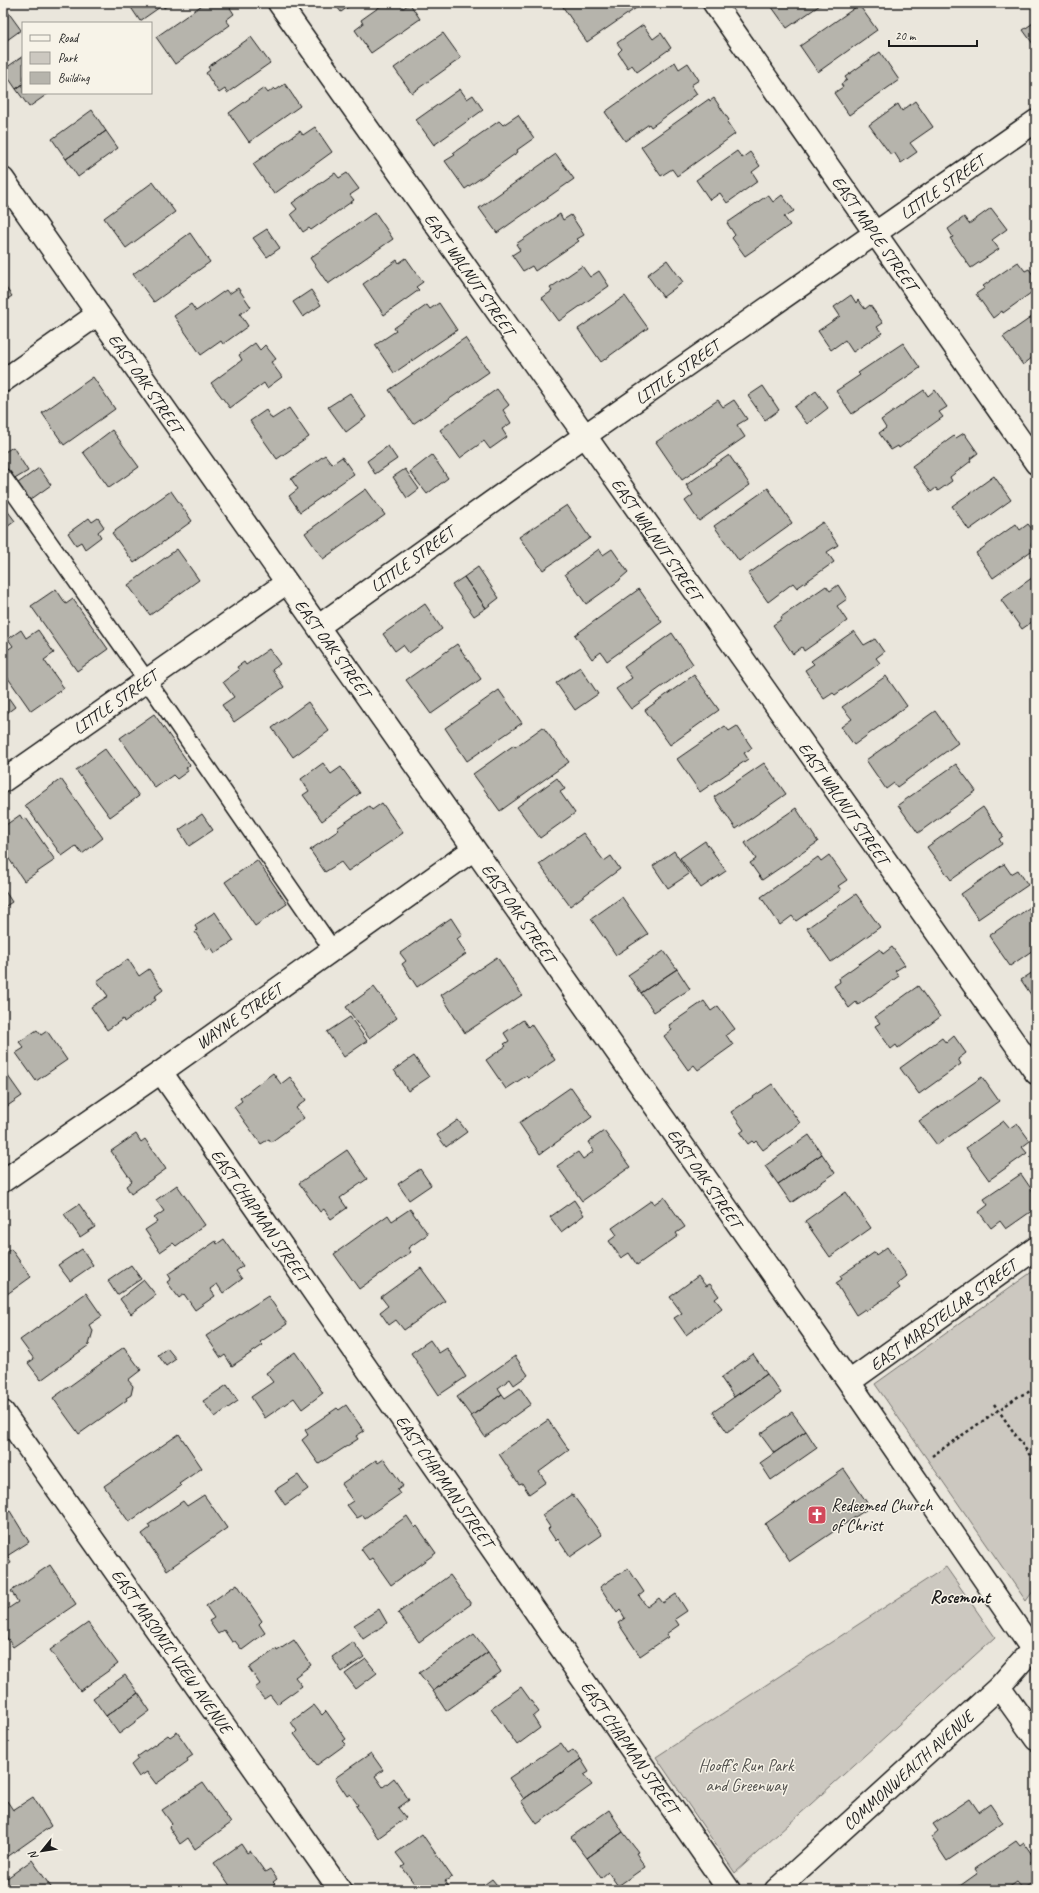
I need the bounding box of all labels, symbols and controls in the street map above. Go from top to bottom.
legend [22,22,152,94]
scale bar [889,22,977,48]
text: 20 m [895,28,917,44]
text: Road [58,30,80,46]
text: Park [58,50,79,66]
text: Building [58,70,90,86]
street label: LITTLE STREET [896,148,992,224]
street label: EAST MAPLE STREET [827,172,924,298]
street label: EAST WALNUT STREET [420,209,521,342]
street label: EAST OAK STREET [104,330,189,440]
street label: LITTLE STREET [631,333,727,409]
street label: EAST WALNUT STREET [607,474,708,607]
street label: LITTLE STREET [366,520,462,597]
street label: EAST OAK STREET [290,595,377,704]
street label: LITTLE STREET [69,663,165,739]
street label: EAST WALNUT STREET [794,738,895,871]
street label: EAST OAK STREET [477,860,562,970]
street label: WAYNE STREET [192,977,289,1054]
street label: EAST OAK STREET [663,1125,748,1235]
street label: EAST CHAPMAN STREET [206,1145,315,1289]
street label: EAST MARSTELLAR STREET [866,1253,1023,1376]
street label: EAST CHAPMAN STREET [391,1411,500,1555]
place label: Redeemed Church of Christ [831,1495,934,1536]
church icon: Redeemed Church of Christ [806,1504,828,1526]
street label: EAST MASONIC VIEW AVENUE [107,1565,238,1740]
district label: Rosemont [930,1586,992,1608]
street label: EAST CHAPMAN STREET [576,1677,685,1821]
street label: COMMONWEALTH AVENUE [839,1704,980,1835]
park label: Hooff's Run Park and Greenway [699,1755,795,1796]
north arrow [22,1831,62,1871]
text: N [24,1848,41,1862]

